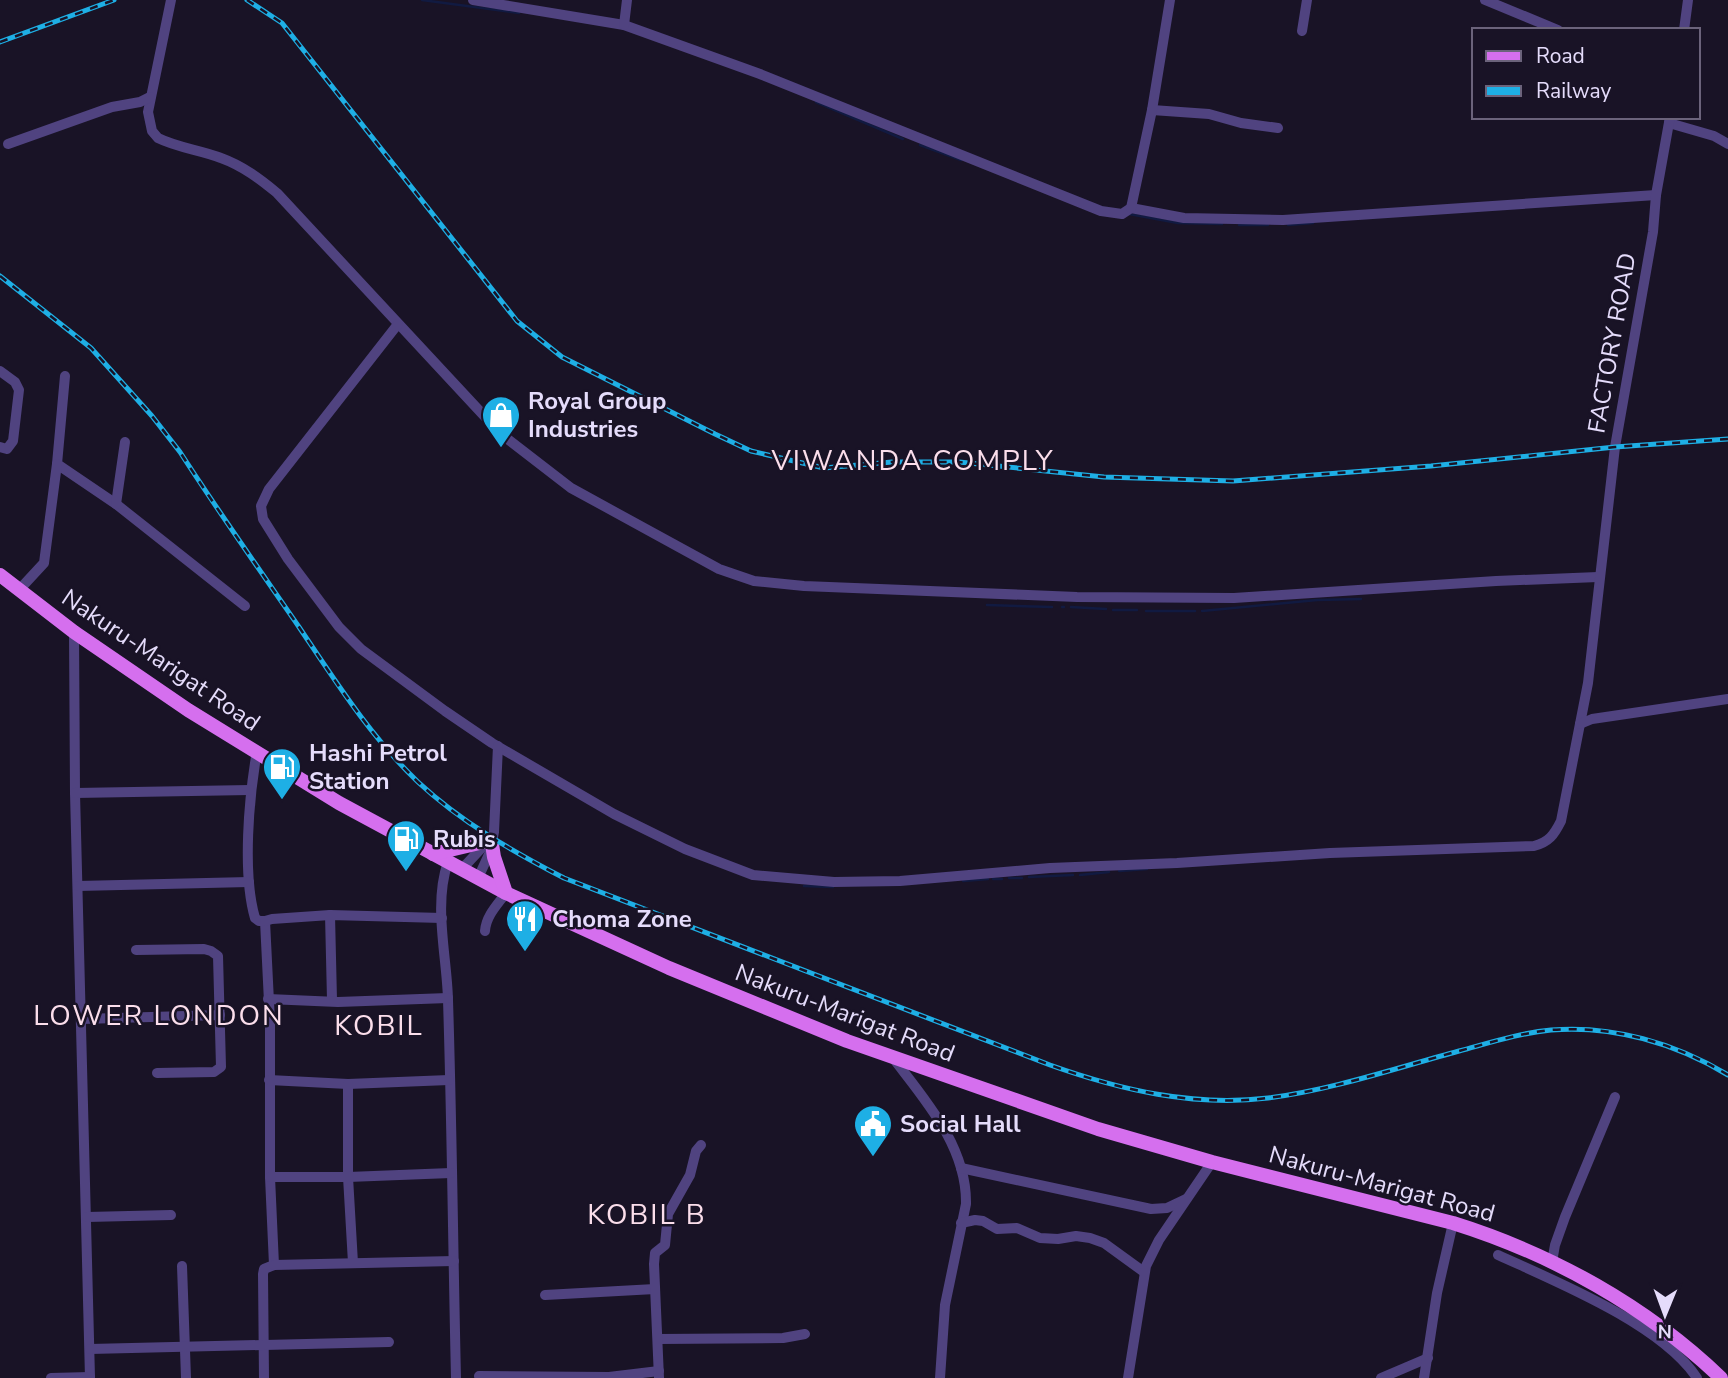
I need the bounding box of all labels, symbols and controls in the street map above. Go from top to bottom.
legend [1472,28,1700,119]
text: Road [1536,42,1585,70]
text: Railway [1536,77,1611,105]
street label: FACTORY ROAD [1580,250,1644,436]
place label: Royal Group Industries [528,385,666,445]
shop icon: Royal Group Industries [480,394,522,449]
district label: VIWANDA COMPLY [771,442,1054,480]
street label: Nakuru-Marigat Road [56,582,266,738]
place label: Hashi Petrol Station [309,737,447,797]
fuel station icon: Hashi Petrol Station [261,746,303,801]
fuel station icon: Rubis [385,818,427,873]
place label: Rubis [433,823,496,855]
restaurant icon: Choma Zone [504,898,546,953]
place label: Choma Zone [552,903,692,935]
street label: Nakuru-Marigat Road [731,956,959,1070]
district label: LOWER LONDON [33,997,285,1035]
district label: KOBIL [334,1007,424,1045]
public building icon: Social Hall [852,1103,894,1158]
place label: Social Hall [900,1108,1021,1140]
street label: Nakuru-Marigat Road [1265,1138,1499,1230]
district label: KOBIL B [587,1196,707,1234]
north arrow [1630,1280,1700,1350]
text: N [1657,1318,1672,1344]

